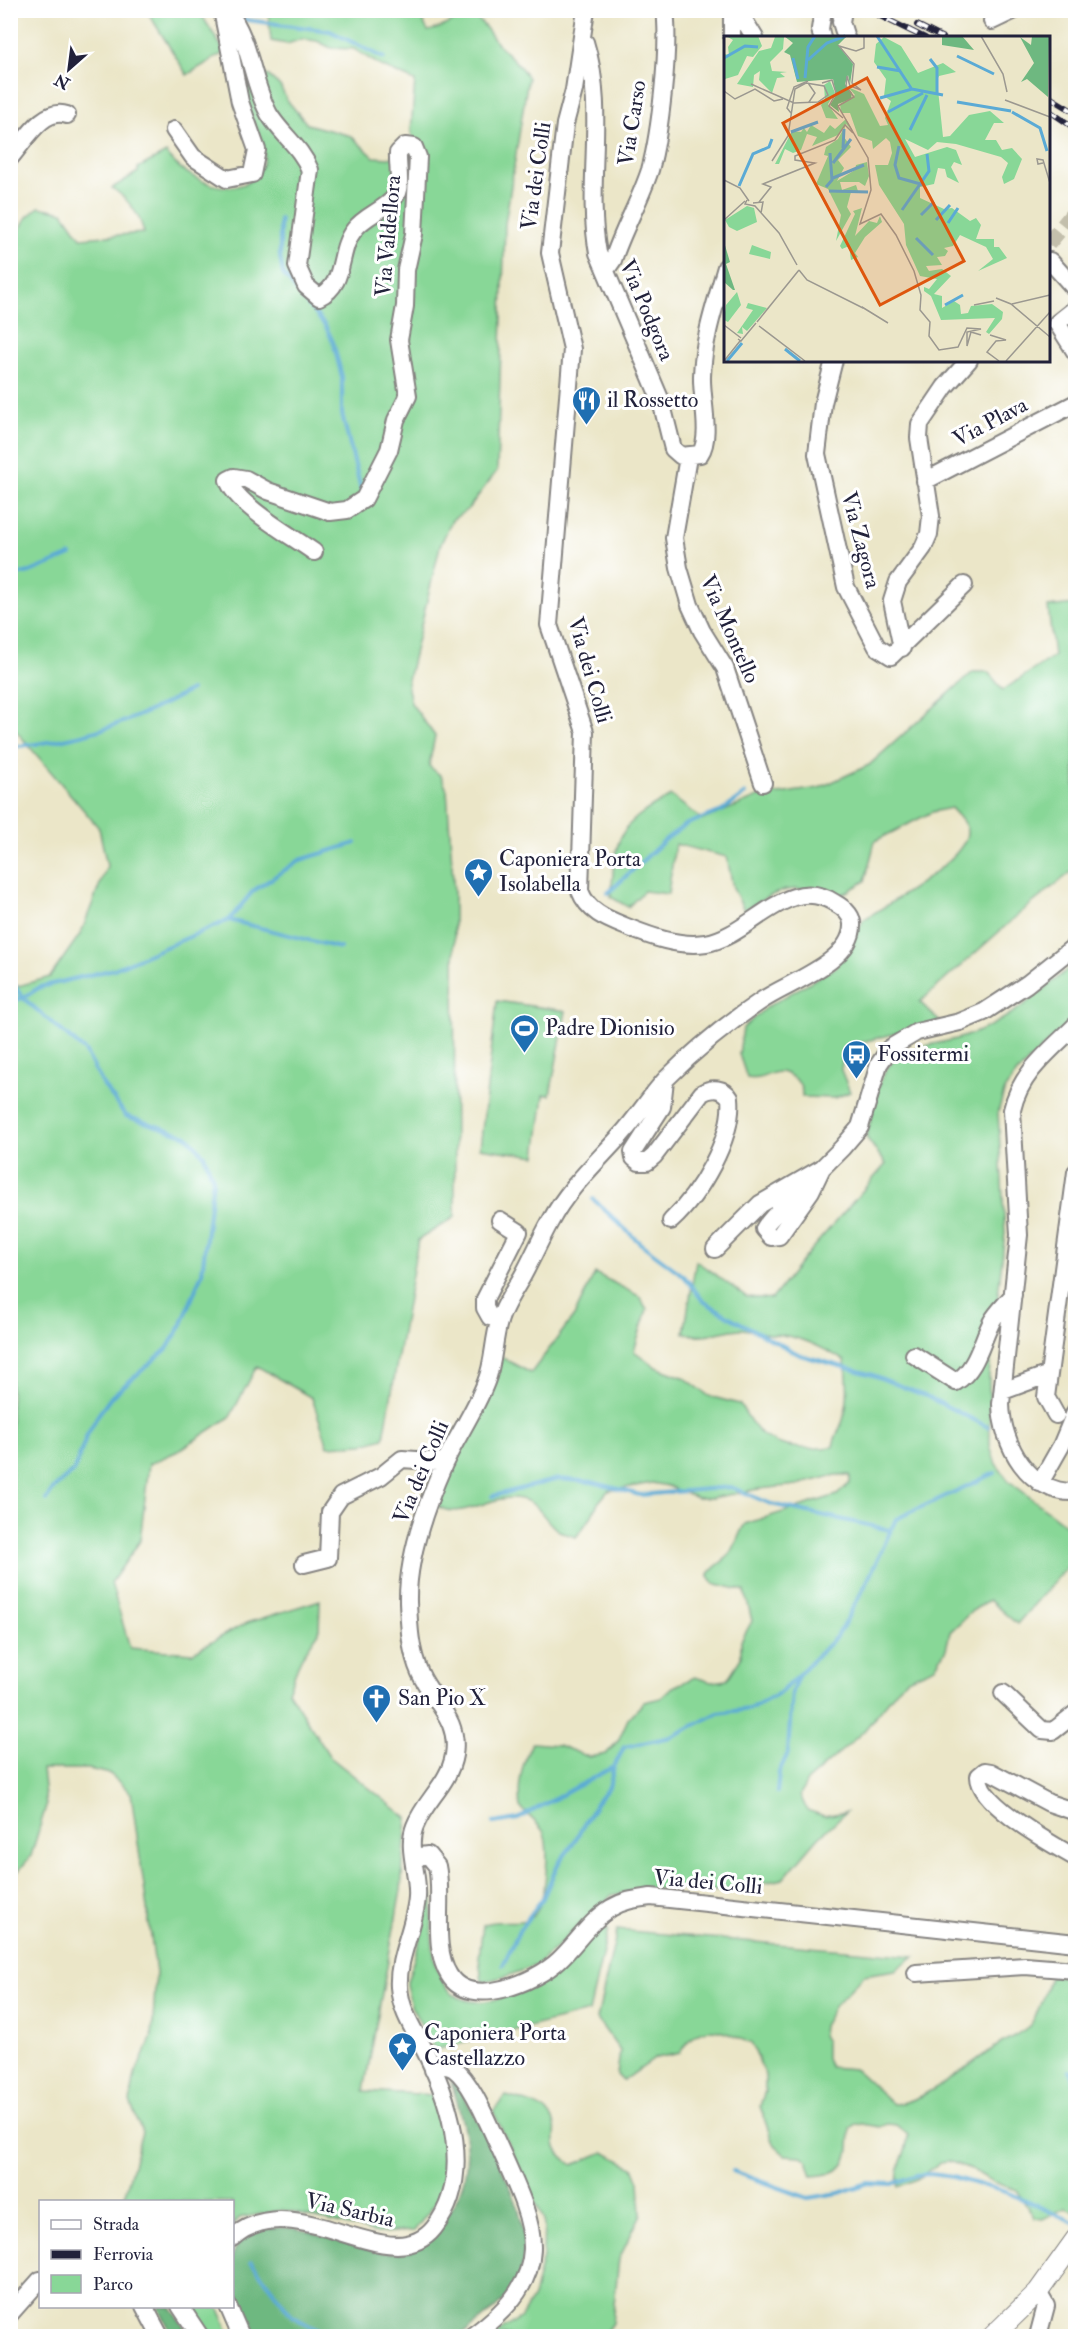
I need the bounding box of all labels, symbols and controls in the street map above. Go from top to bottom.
inset map [724,36,1050,362]
north arrow [39,39,99,99]
text: N [51,69,74,94]
street label: Via Carso [611,78,653,168]
street label: Via dei Colli [515,120,557,232]
street label: Via Valdellora [369,173,407,298]
street label: Via Podgora [613,255,681,366]
restaurant icon: il Rossetto [570,384,602,426]
place label: il Rossetto [607,386,698,414]
street label: Via Plava [948,390,1033,453]
street label: Via Zagora [835,488,888,592]
street label: Via Montello [694,570,766,688]
street label: Via dei Colli [561,614,619,727]
place label: Caponiera Porta Isolabella [499,845,642,898]
place icon: Caponiera Porta Isolabella [462,856,494,898]
sports icon: Padre Dionisio [508,1012,540,1054]
place label: Padre Dionisio [545,1014,675,1042]
bus stop icon: Fossitermi [840,1038,872,1080]
place label: Fossitermi [877,1040,969,1068]
street label: Via dei Colli [387,1416,455,1528]
church icon: San Pio X [361,1682,393,1724]
place label: San Pio X [398,1684,486,1712]
street label: Via dei Colli [652,1863,764,1901]
place label: Caponiera Porta Castellazzo [424,2019,567,2072]
place icon: Caponiera Porta Castellazzo [387,2030,419,2072]
street label: Via Sarbia [303,2186,398,2234]
legend [39,2200,234,2308]
text: Strada [93,2213,140,2236]
text: Ferrovia [93,2243,154,2266]
text: Parco [93,2273,133,2296]

